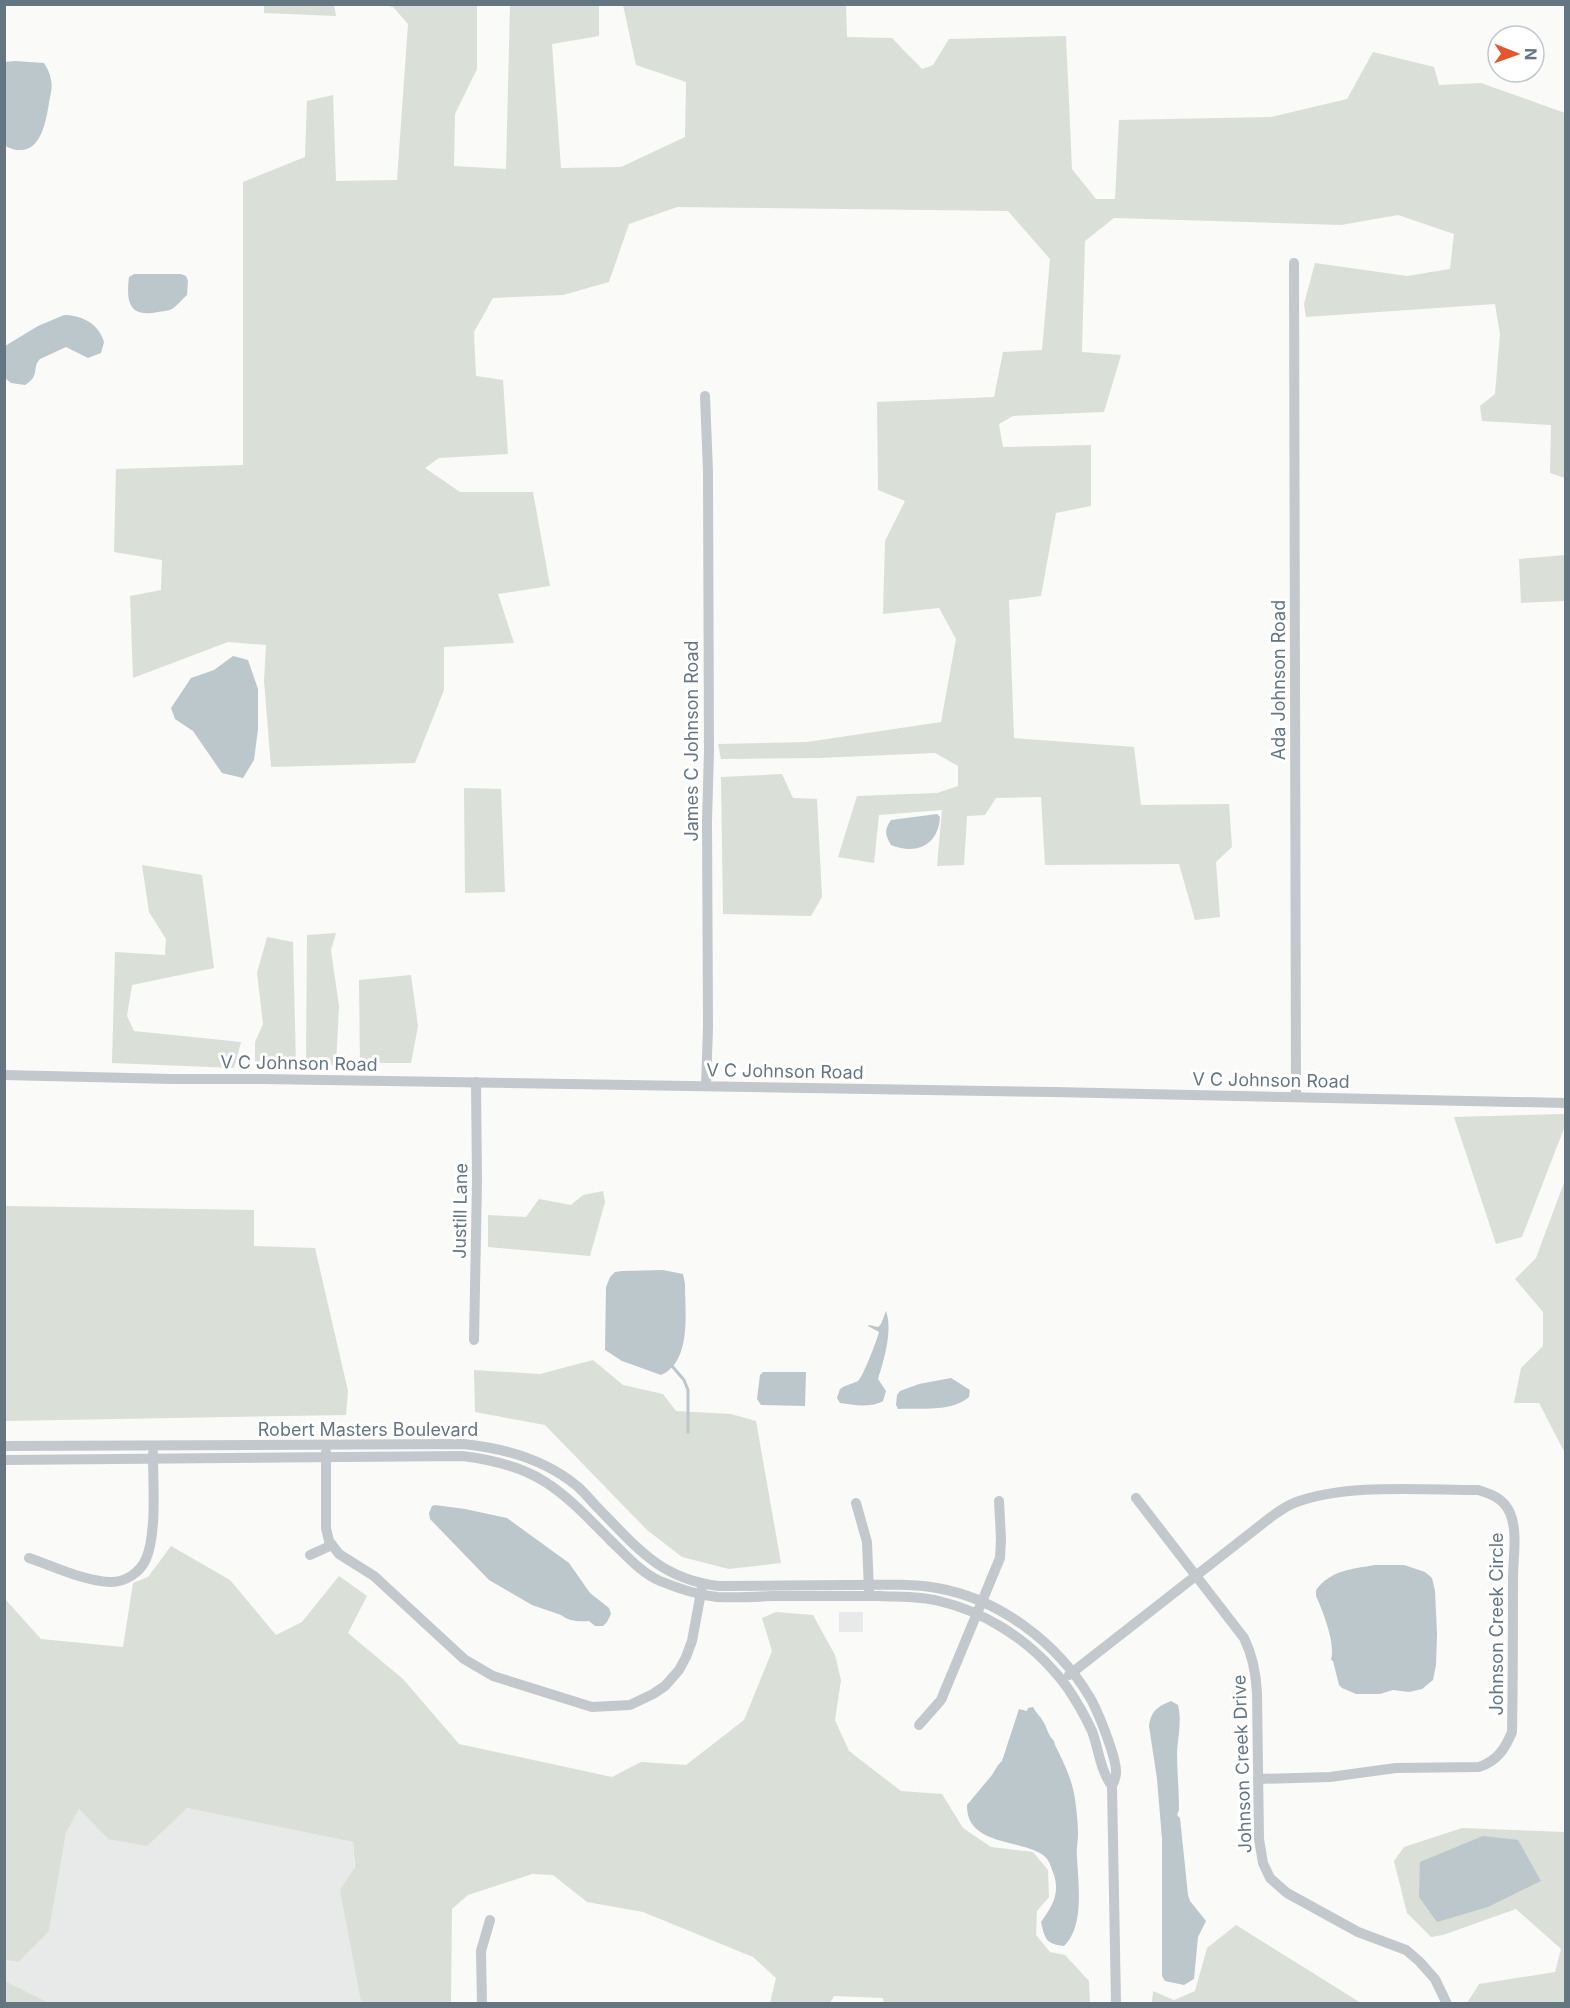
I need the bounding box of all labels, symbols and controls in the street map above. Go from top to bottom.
north arrow [1486,24,1546,84]
text: N [1521,48,1541,61]
street label: Ada Johnson Road [1268,600,1289,760]
street label: James C Johnson Road [681,640,702,842]
street label: V C Johnson Road [220,1051,378,1075]
street label: V C Johnson Road [706,1059,864,1083]
street label: V C Johnson Road [1192,1068,1350,1092]
street label: Justill Lane [449,1163,471,1259]
street label: Robert Masters Boulevard [258,1419,478,1440]
street label: Johnson Creek Circle [1486,1532,1507,1716]
street label: Johnson Creek Drive [1228,1674,1256,1854]

